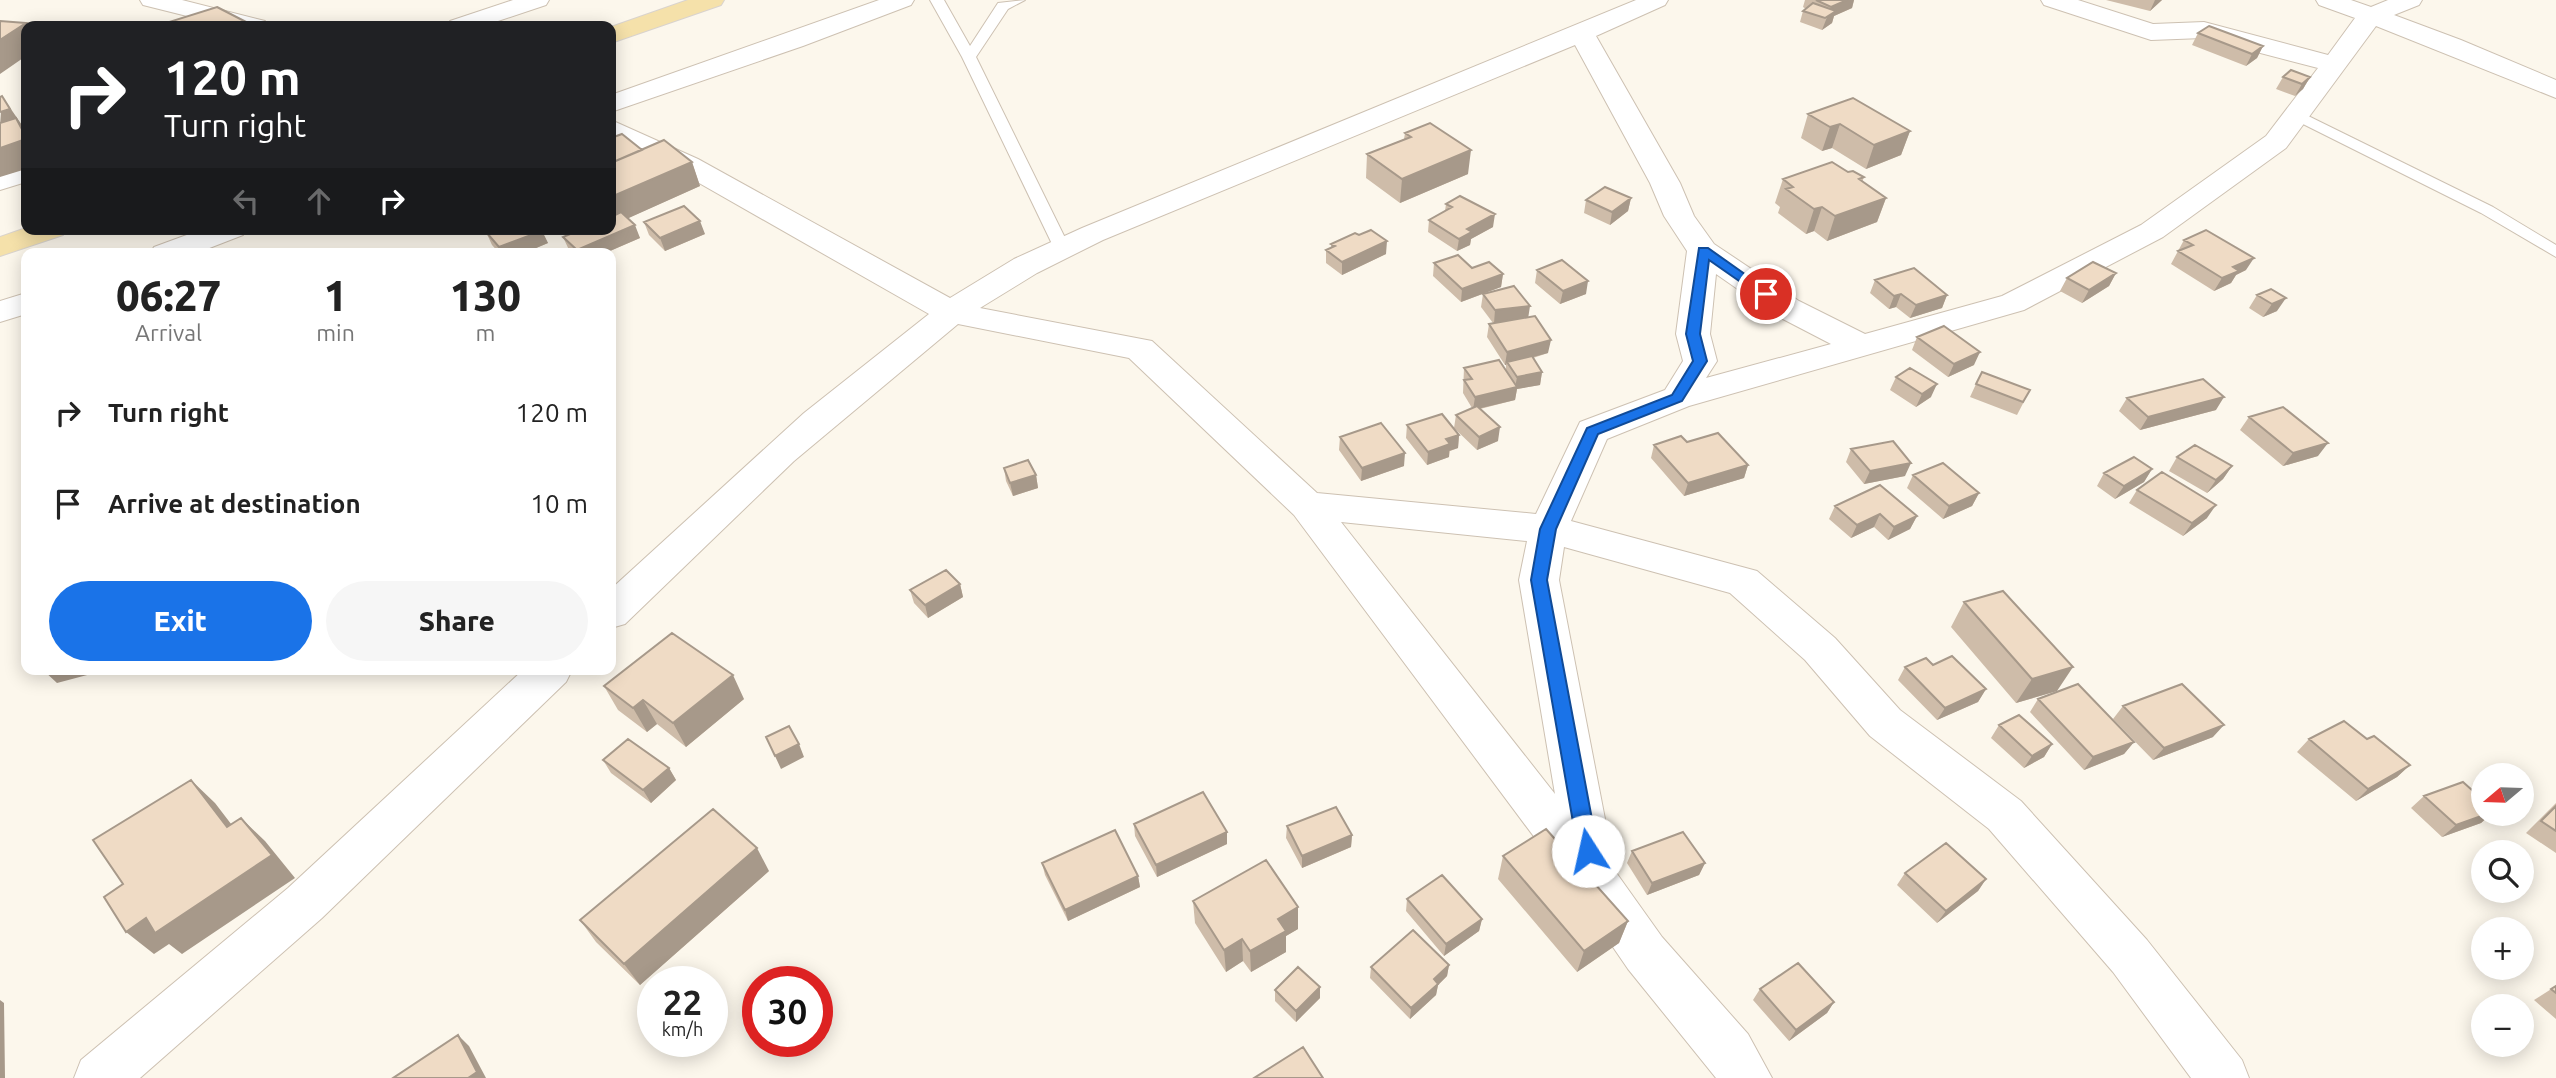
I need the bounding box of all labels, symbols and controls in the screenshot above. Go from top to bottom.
icon: right [49,49,140,140]
text: 120 m [164,49,301,104]
text: Turn right [164,107,306,143]
icon: left [227,182,265,220]
icon: ahead [300,182,338,220]
icon: right [373,182,411,220]
pin [1736,264,1796,324]
text: 06:27 [116,272,221,319]
text: 1 [324,272,347,319]
text: 130 [450,272,521,319]
icon: arrive [1747,275,1785,313]
text: Arrival [135,320,202,345]
text: min [316,320,355,345]
text: m [475,320,495,345]
icon: right [49,394,87,432]
text: Turn right [108,398,229,427]
text: 120 m [516,398,588,427]
icon: arrive [49,485,87,523]
text: Arrive at destination [108,489,361,518]
text: 10 m [530,489,588,518]
button: Exit [49,581,312,661]
button: Share [326,581,588,661]
north arrow [2471,763,2534,826]
map controls [2471,763,2534,1057]
position arrow [1551,814,1625,888]
button: search [2471,840,2534,903]
button: + [2471,917,2534,980]
speed limit sign: 30 [742,966,833,1057]
text: 22 [663,982,702,1022]
button: − [2471,994,2534,1057]
text: km/h [662,1019,703,1039]

